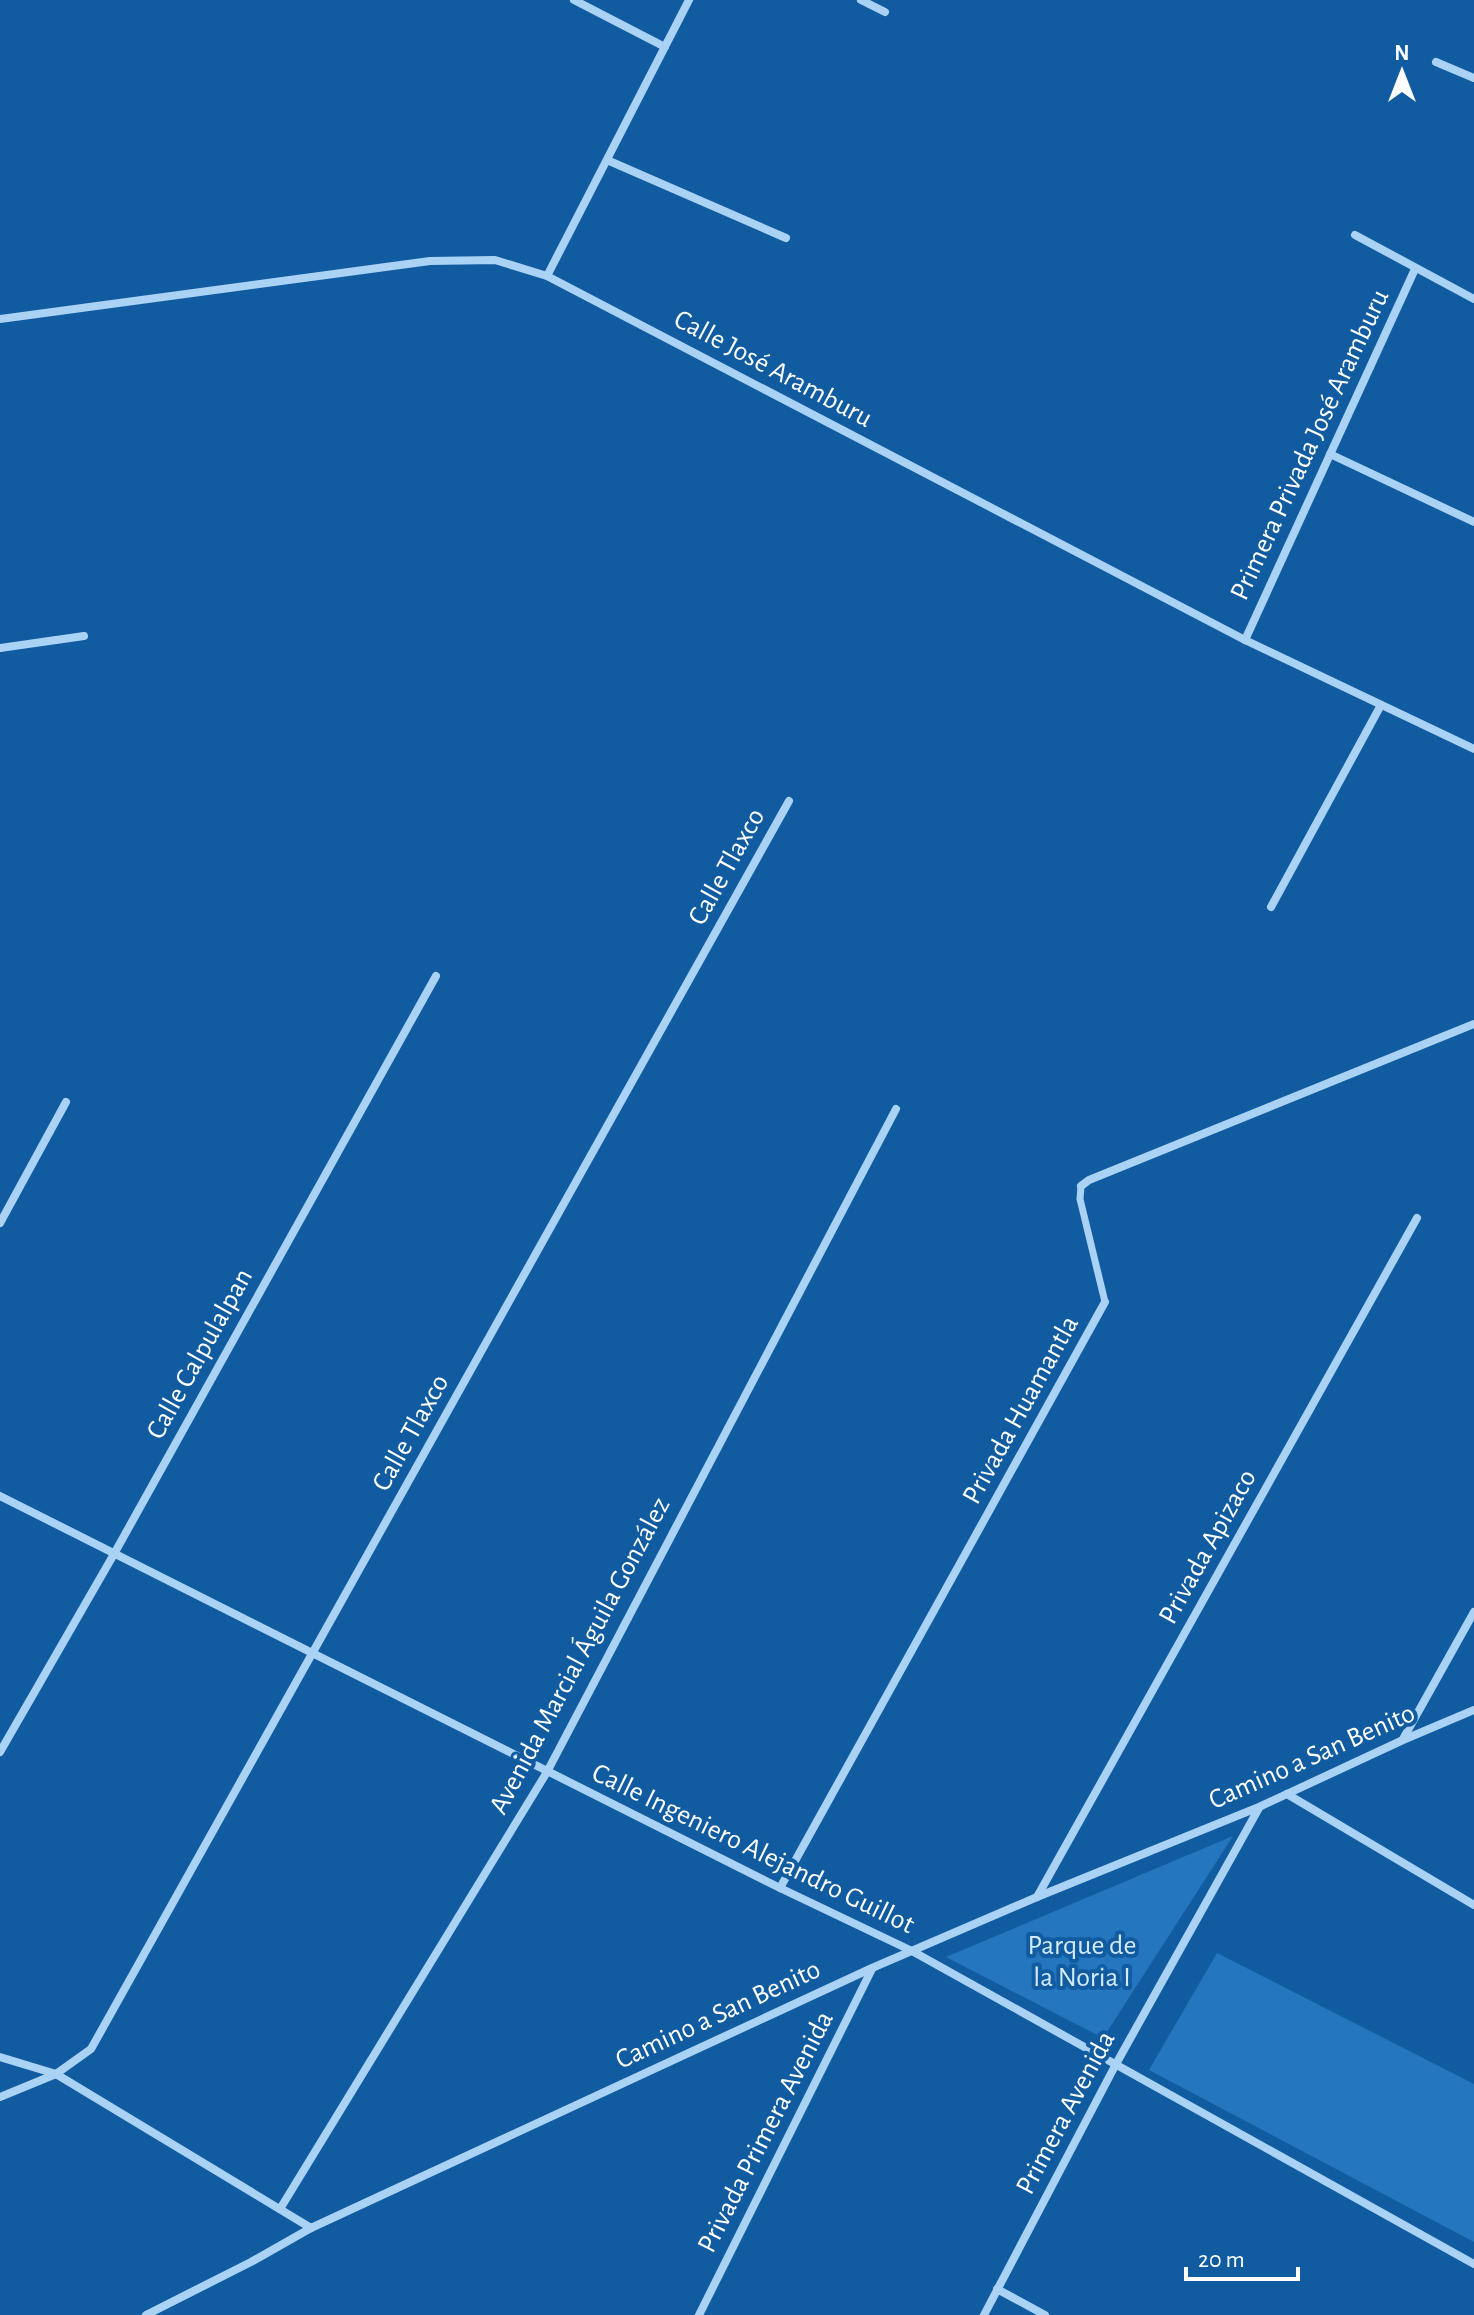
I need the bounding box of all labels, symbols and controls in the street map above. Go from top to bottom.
north arrow [1362,32,1442,112]
text: N [1394,42,1410,64]
street label: Primera Privada José Aramburu [1226,285,1394,605]
street label: Calle José Aramburu [669,305,877,433]
street label: Calle Tlaxco [684,804,770,930]
street label: Calle Calpulalpan [142,1264,258,1444]
street label: Privada Huamantla [958,1311,1084,1509]
street label: Calle Tlaxco [368,1370,454,1496]
street label: Privada Apizaco [1154,1465,1262,1629]
street label: Avenida Marcial Águila González [482,1492,675,1819]
street label: Camino a San Benito [1205,1699,1419,1815]
street label: Calle Ingeniero Alejandro Guillot [587,1759,919,1939]
park label: Parque de la Noria I [1028,1932,1136,1992]
street label: Camino a San Benito [611,1955,825,2075]
street label: Privada Primera Avenida [693,2007,839,2257]
street label: Primera Avenida [1011,2027,1121,2199]
scale bar [1186,2231,1298,2281]
text: 20 m [1198,2248,1245,2272]

